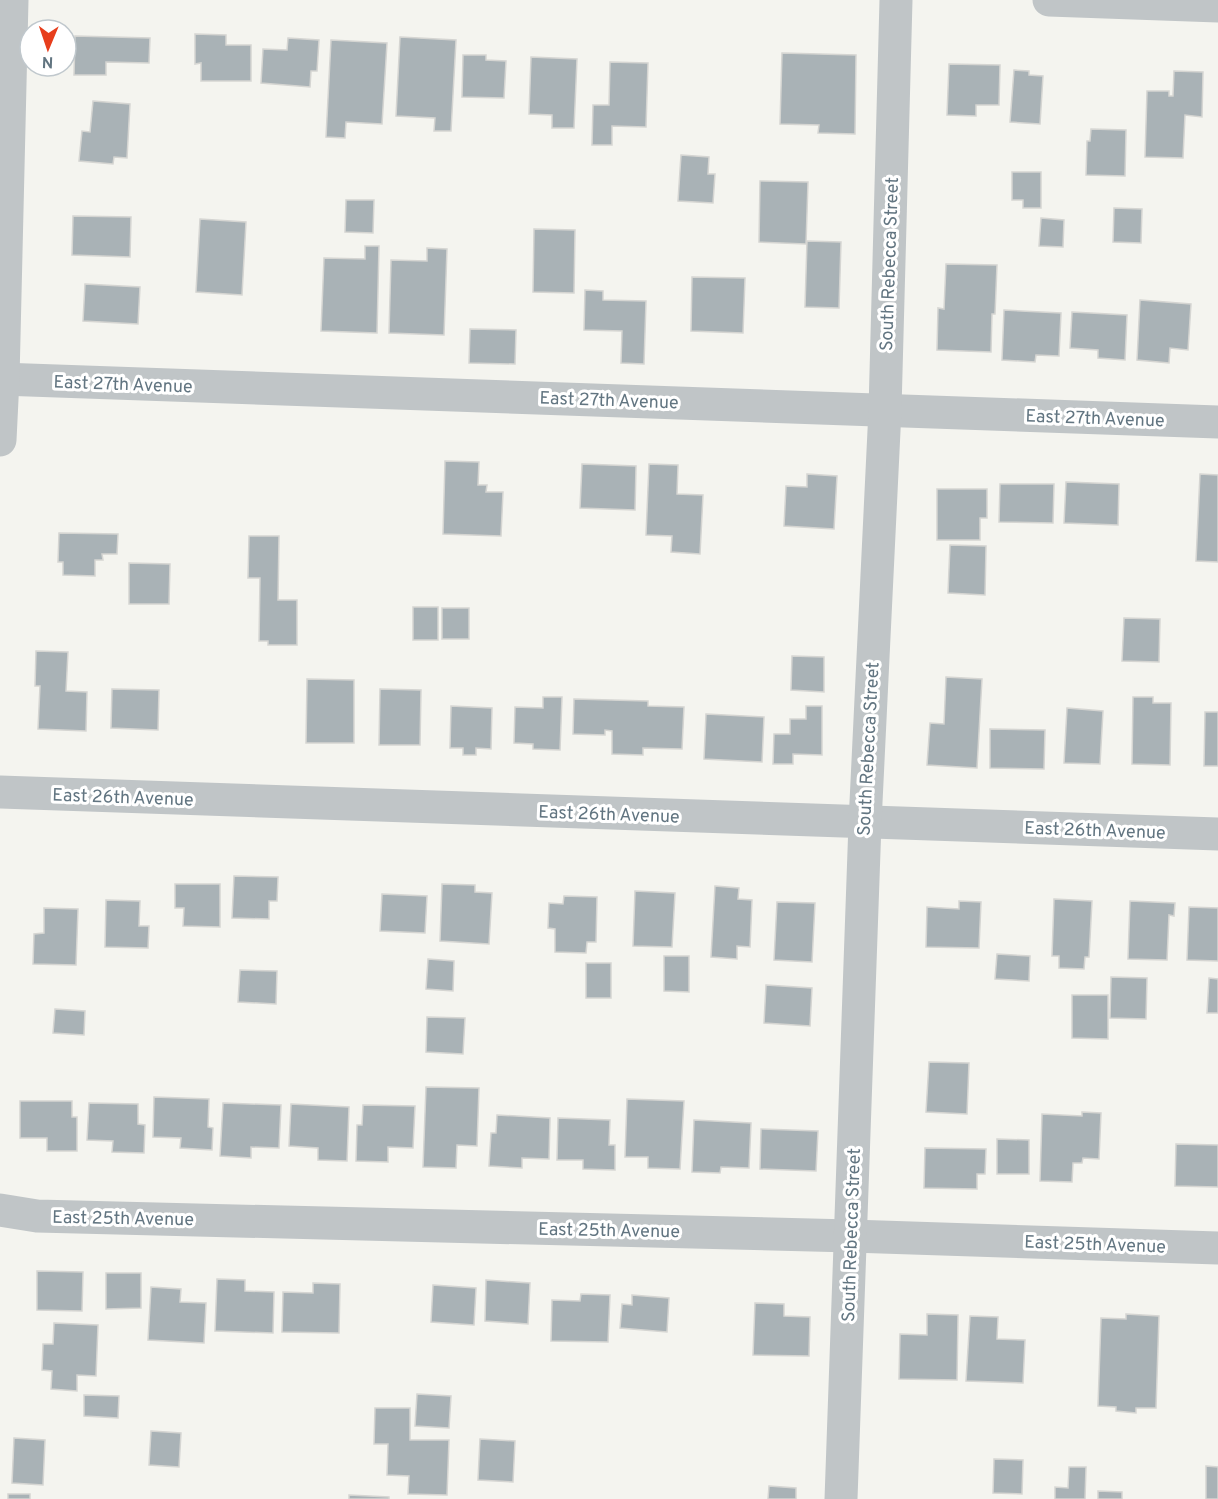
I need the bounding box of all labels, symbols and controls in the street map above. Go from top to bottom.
north arrow [18,18,78,78]
text: N [41,51,54,71]
street label: South Rebecca Street [876,177,905,352]
street label: East 27th Avenue [53,372,193,399]
street label: East 27th Avenue [539,388,679,415]
street label: East 27th Avenue [1025,406,1165,433]
street label: South Rebecca Street [853,661,886,837]
street label: East 26th Avenue [52,785,194,812]
street label: East 26th Avenue [538,802,680,829]
street label: East 26th Avenue [1024,818,1166,845]
street label: South Rebecca Street [838,1148,867,1323]
street label: East 25th Avenue [52,1207,194,1232]
street label: East 25th Avenue [538,1219,680,1244]
street label: East 25th Avenue [1024,1232,1166,1259]

